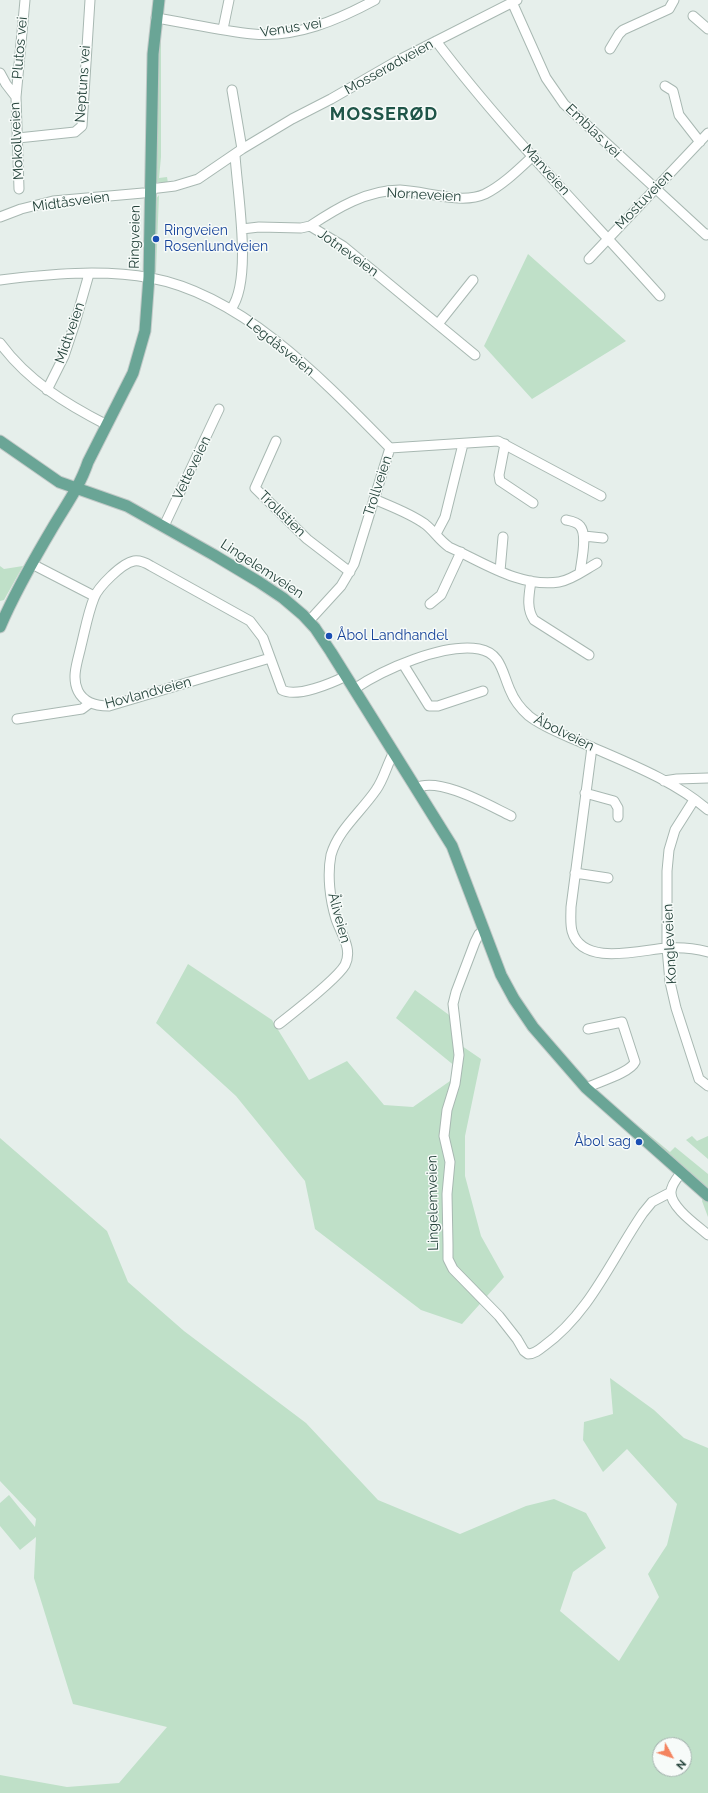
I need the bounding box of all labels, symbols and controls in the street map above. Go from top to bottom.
street label: Venus vei [259,15,323,41]
street label: Plutos vei [9,16,31,80]
street label: Mosserødveien [342,36,436,98]
street label: Neptuns vei [72,45,94,123]
street label: Emblas vei [562,101,624,161]
street label: Mokollveien [7,102,27,180]
district label: MOSSERØD [330,104,438,126]
street label: Manveien [519,141,573,199]
street label: Mostuveien [612,167,676,233]
street label: Norneveien [386,185,462,205]
street label: Midtåsveien [31,188,111,216]
street label: Ringveien [126,205,144,269]
place label: Ringveien Rosenlundveien [164,223,268,256]
street label: Jotneveien [315,225,381,281]
marker: Ringveien Rosenlundveien [151,234,161,244]
street label: Midtveien [52,300,88,366]
street label: Legdåsveien [243,314,317,380]
street label: Vetteveien [169,433,215,503]
street label: Trollveien [360,454,396,518]
street label: Trollstien [255,488,309,540]
street label: Lingelemveien [217,536,307,602]
place label: Åbol Landhandel [337,628,448,644]
marker: Åbol Landhandel [324,631,334,641]
street label: Hovlandveien [103,673,193,713]
street label: Åbolveien [531,711,597,755]
street label: Åliveien [324,891,354,945]
street label: Kongleveien [660,903,680,985]
place label: Åbol sag [574,1134,631,1150]
marker: Åbol sag [634,1137,644,1147]
street label: Lingelemveien [424,1155,442,1251]
north arrow [652,1737,692,1777]
text: N [673,1757,688,1772]

